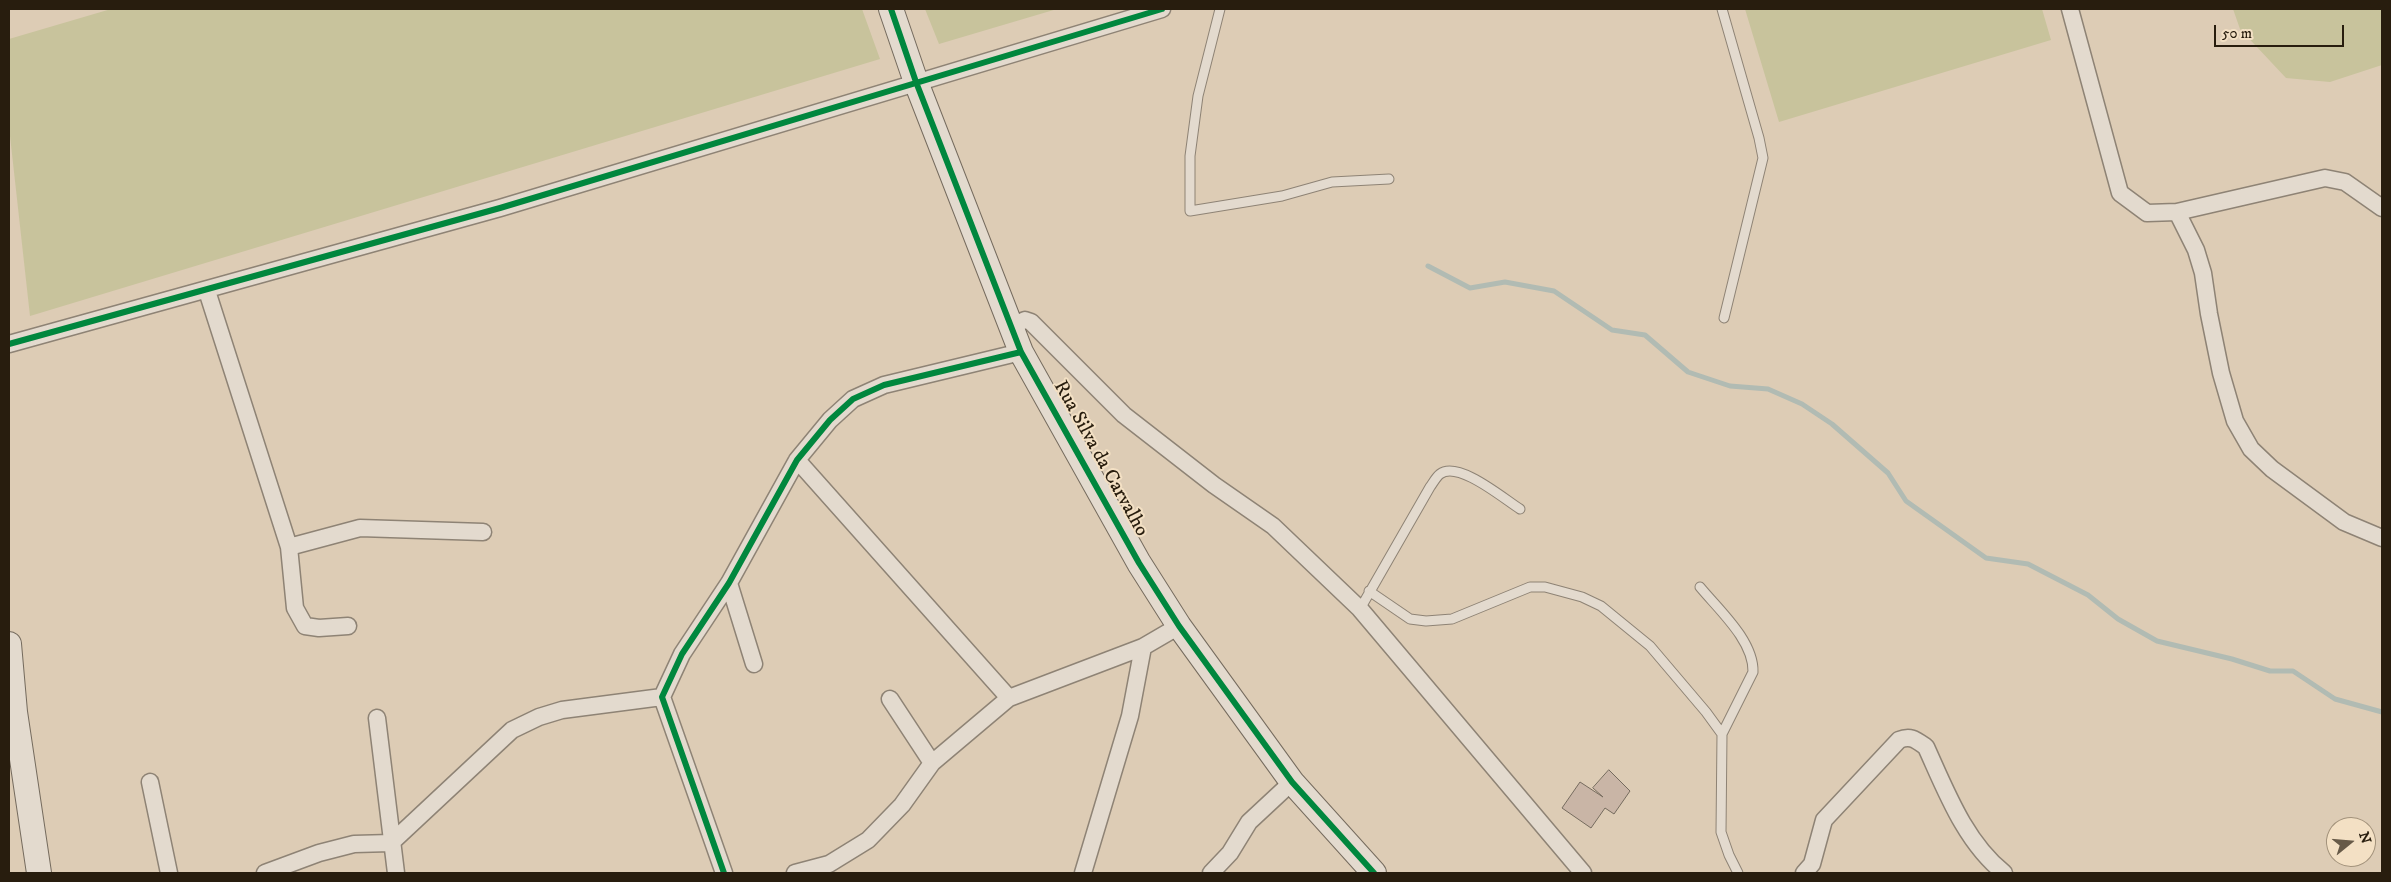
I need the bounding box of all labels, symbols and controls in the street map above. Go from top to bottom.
scale bar [2216,15,2346,47]
text: 50 m [2222,24,2252,43]
street label: Rua Silva da Carvalho [1047,377,1153,541]
north arrow [2326,817,2376,867]
text: N [2354,830,2375,846]

